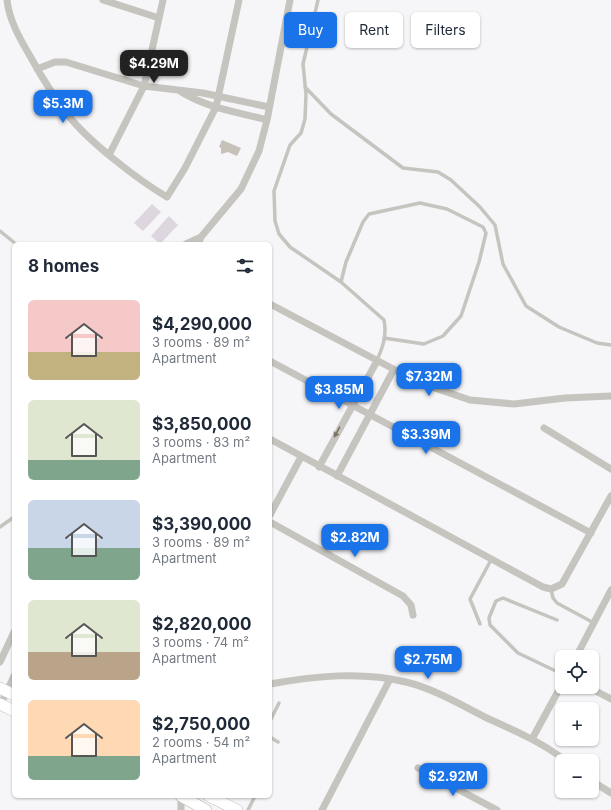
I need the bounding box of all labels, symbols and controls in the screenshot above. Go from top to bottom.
chip: Buy [284,12,337,48]
chip: Rent [345,12,403,48]
chip: Filters [411,12,480,48]
pin: $4.29M [121,50,187,84]
text: $4.29M [129,55,179,71]
pin: $5.3M [35,90,91,124]
text: $5.3M [42,95,84,111]
icon: filters [234,255,256,277]
text: 8 homes [28,256,99,276]
text: $4,290,000 [152,314,252,334]
icon: home [60,316,108,364]
text: 3 rooms · 89 m² [152,334,250,350]
text: Apartment [152,350,217,366]
pin: $7.32M [396,363,462,397]
text: $7.32M [405,368,453,384]
pin: $3.85M [306,376,372,410]
text: $3.85M [314,381,364,397]
text: $3,850,000 [152,414,251,434]
icon: home [60,416,108,464]
pin: $3.39M [393,421,459,455]
one-way arrow [334,426,341,438]
text: $3.39M [401,426,451,442]
text: 3 rooms · 83 m² [152,434,250,450]
text: Apartment [152,450,217,466]
text: $3,390,000 [152,514,252,534]
icon: home [60,516,108,564]
pin: $2.82M [322,524,388,558]
text: $2.82M [330,529,380,545]
text: 3 rooms · 89 m² [152,534,250,550]
text: Apartment [152,550,217,566]
text: $2,820,000 [152,614,251,634]
icon: home [60,616,108,664]
text: 3 rooms · 74 m² [152,634,249,650]
pin: $2.75M [395,646,461,680]
text: Apartment [152,650,217,666]
map controls [555,650,599,798]
button: locate [555,650,599,694]
text: $2.75M [404,651,452,667]
button: + [555,702,599,746]
text: $2,750,000 [152,714,250,734]
icon: home [60,716,108,764]
text: 2 rooms · 54 m² [152,734,250,750]
text: Apartment [152,750,217,766]
button: − [555,754,599,798]
pin: $2.92M [420,763,486,797]
text: $2.92M [428,768,478,784]

